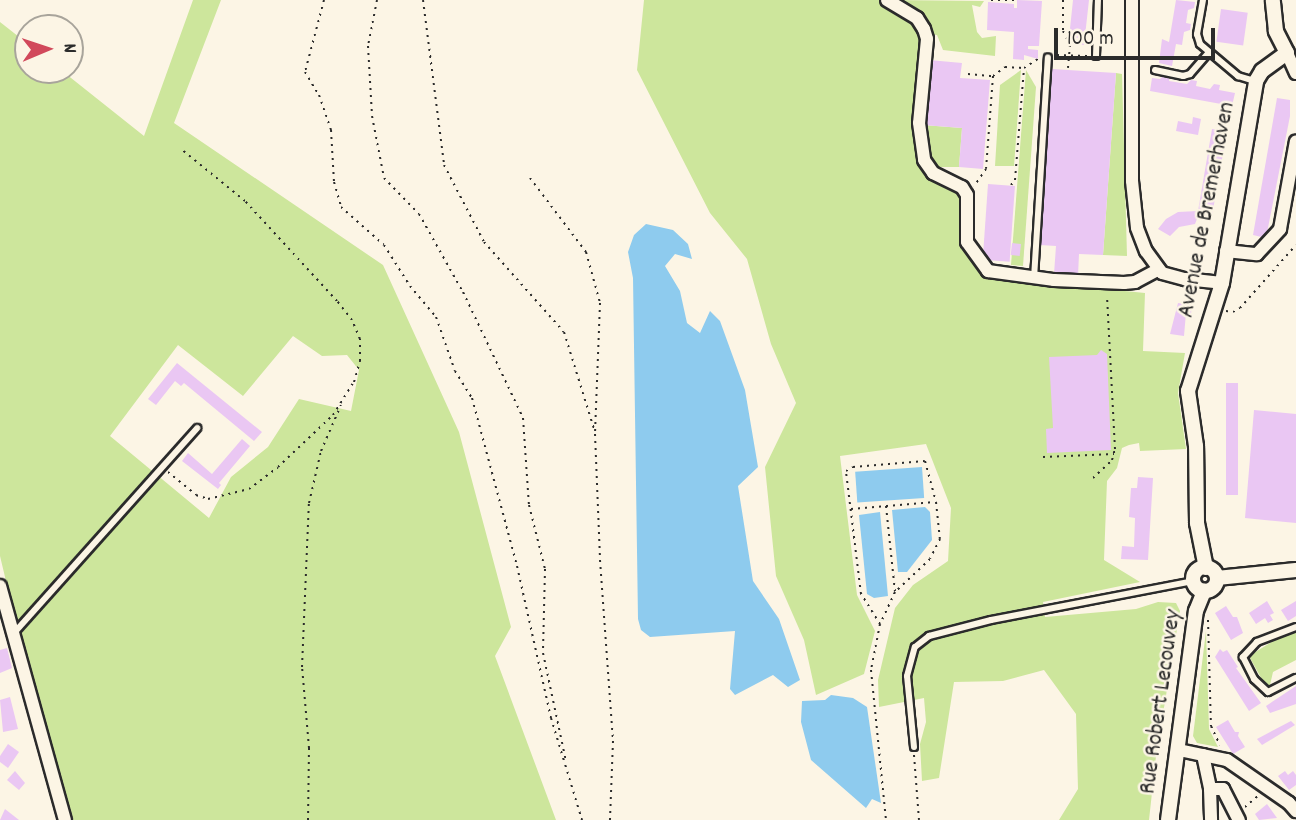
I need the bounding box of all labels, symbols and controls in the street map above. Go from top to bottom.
north arrow [14,14,84,84]
scale bar [1058,14,1219,58]
text: 100 m [1067,25,1114,55]
text: N [55,43,82,53]
street label: Avenue de Bremerhaven [1173,100,1243,320]
street label: Rue Robert Lecouvey [1135,608,1189,796]

